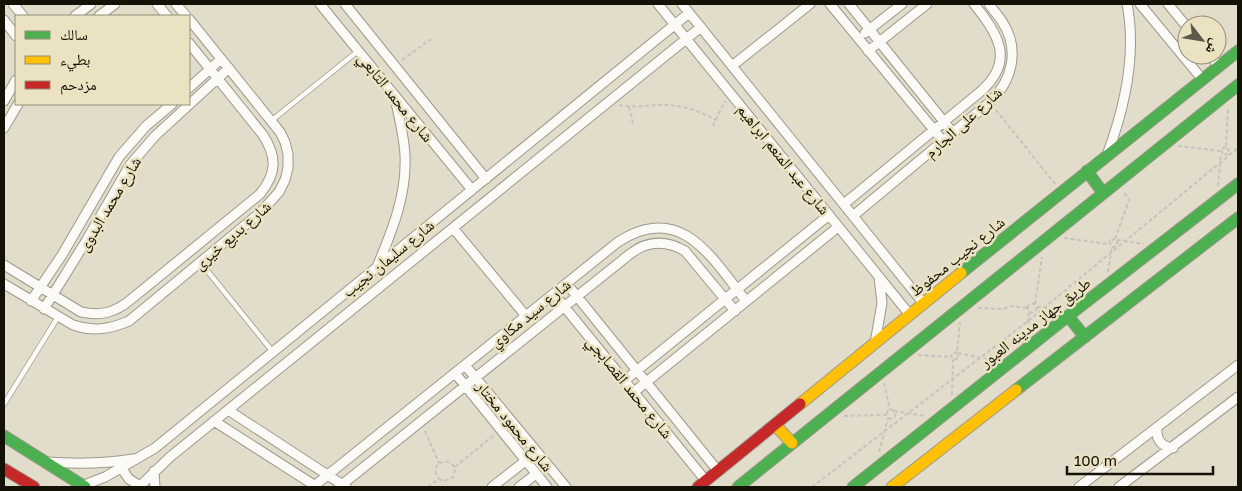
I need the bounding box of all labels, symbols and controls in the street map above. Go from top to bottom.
legend [15,15,190,105]
north arrow [1177,15,1227,65]
text: سالك [60,25,88,43]
text: ش [1202,36,1225,58]
street label: شارع محمد التابعي [351,48,438,148]
text: بطيء [60,50,90,72]
text: مزدحم [60,75,97,95]
street label: شارع على الجارم [920,82,1007,163]
street label: شارع عبد المنعم ابراهيم [732,99,835,219]
street label: شارع محمد البدوى [73,153,146,256]
street label: شارع بديع خيرى [189,196,275,275]
street label: شارع نجيب محفوظ [906,212,1009,301]
street label: شارع سليمان نجيب [338,215,439,302]
street label: طريق جهاز مدينه العبور [975,272,1095,373]
street label: شارع سيد مكاوي [485,274,576,354]
street label: شارع محمد القصابجي [580,332,678,444]
street label: شارع محمود مختار [471,376,558,476]
scale bar [1067,444,1213,476]
text: 100 m [1074,451,1117,469]

